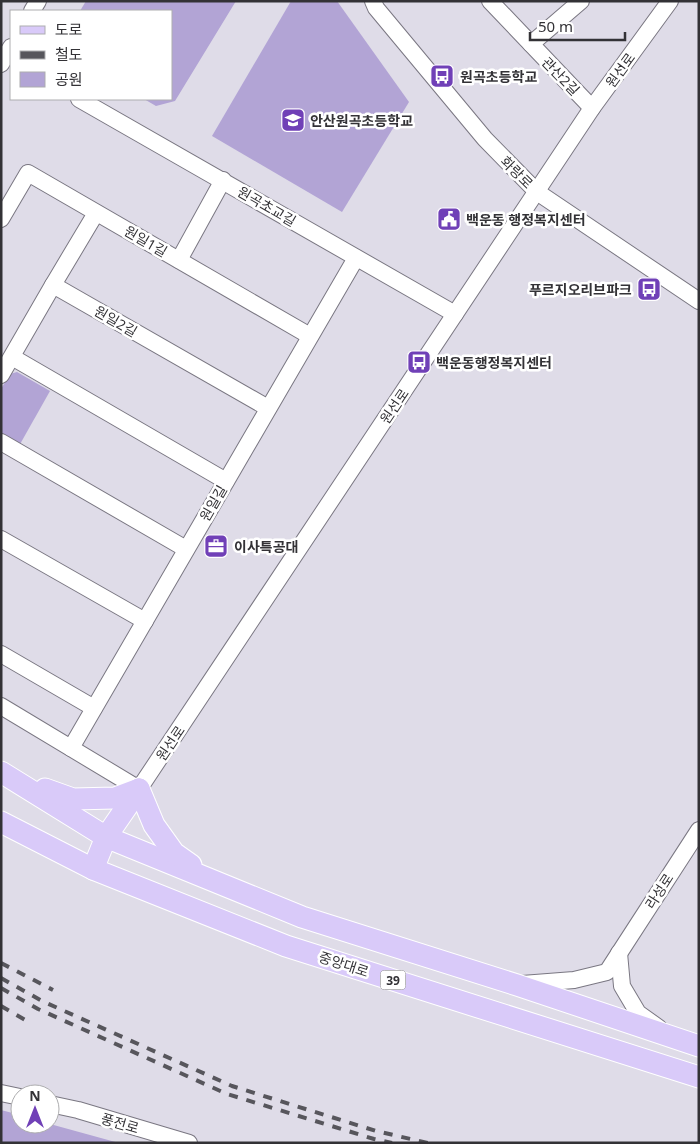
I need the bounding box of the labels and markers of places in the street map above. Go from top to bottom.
bus stop icon: 원곡초등학교 [429,63,455,89]
place label: 원곡초등학교 [460,67,537,86]
school or university icon: 안산원곡초등학교 [280,107,306,133]
place label: 안산원곡초등학교 [310,111,413,130]
public building icon: 백운동 행정복지센터 [436,206,462,232]
place label: 백운동 행정복지센터 [466,210,586,229]
bus stop icon: 푸르지오리브파크 [636,276,662,302]
place label: 푸르지오리브파크 [529,280,632,299]
bus stop icon: 백운동행정복지센터 [406,349,432,375]
place label: 백운동행정복지센터 [436,353,552,372]
office icon: 이사특공대 [203,533,229,559]
place label: 이사특공대 [234,537,298,556]

